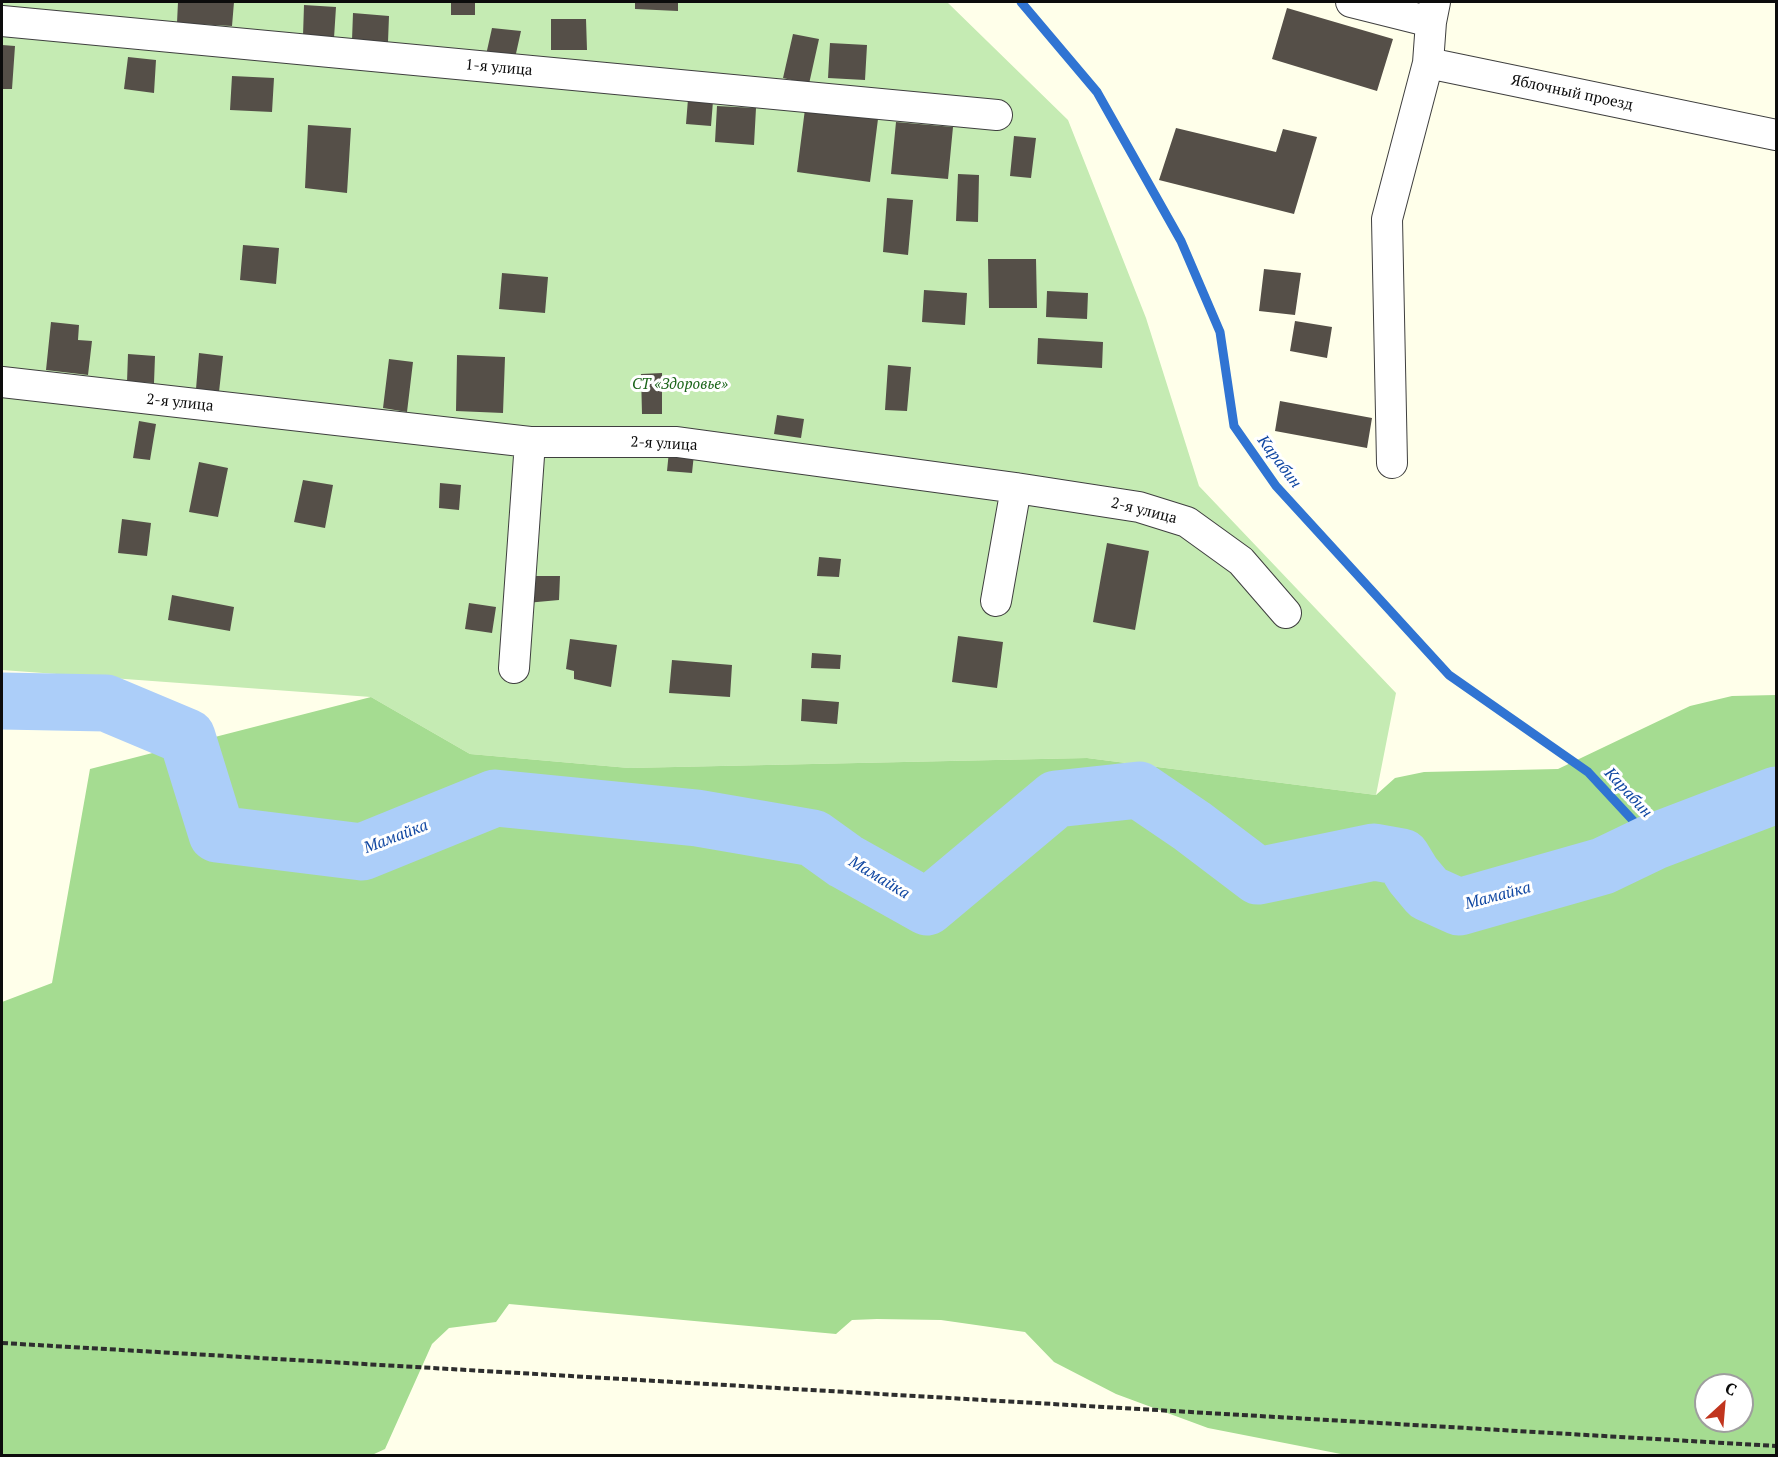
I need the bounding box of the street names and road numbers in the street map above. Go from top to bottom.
street label: 1-я улица [465,56,533,80]
street label: Яблочный проезд [1509,71,1635,115]
street label: 2-я улица [146,391,214,415]
street label: 2-я улица [630,433,698,455]
street label: 2-я улица [1109,494,1179,528]

